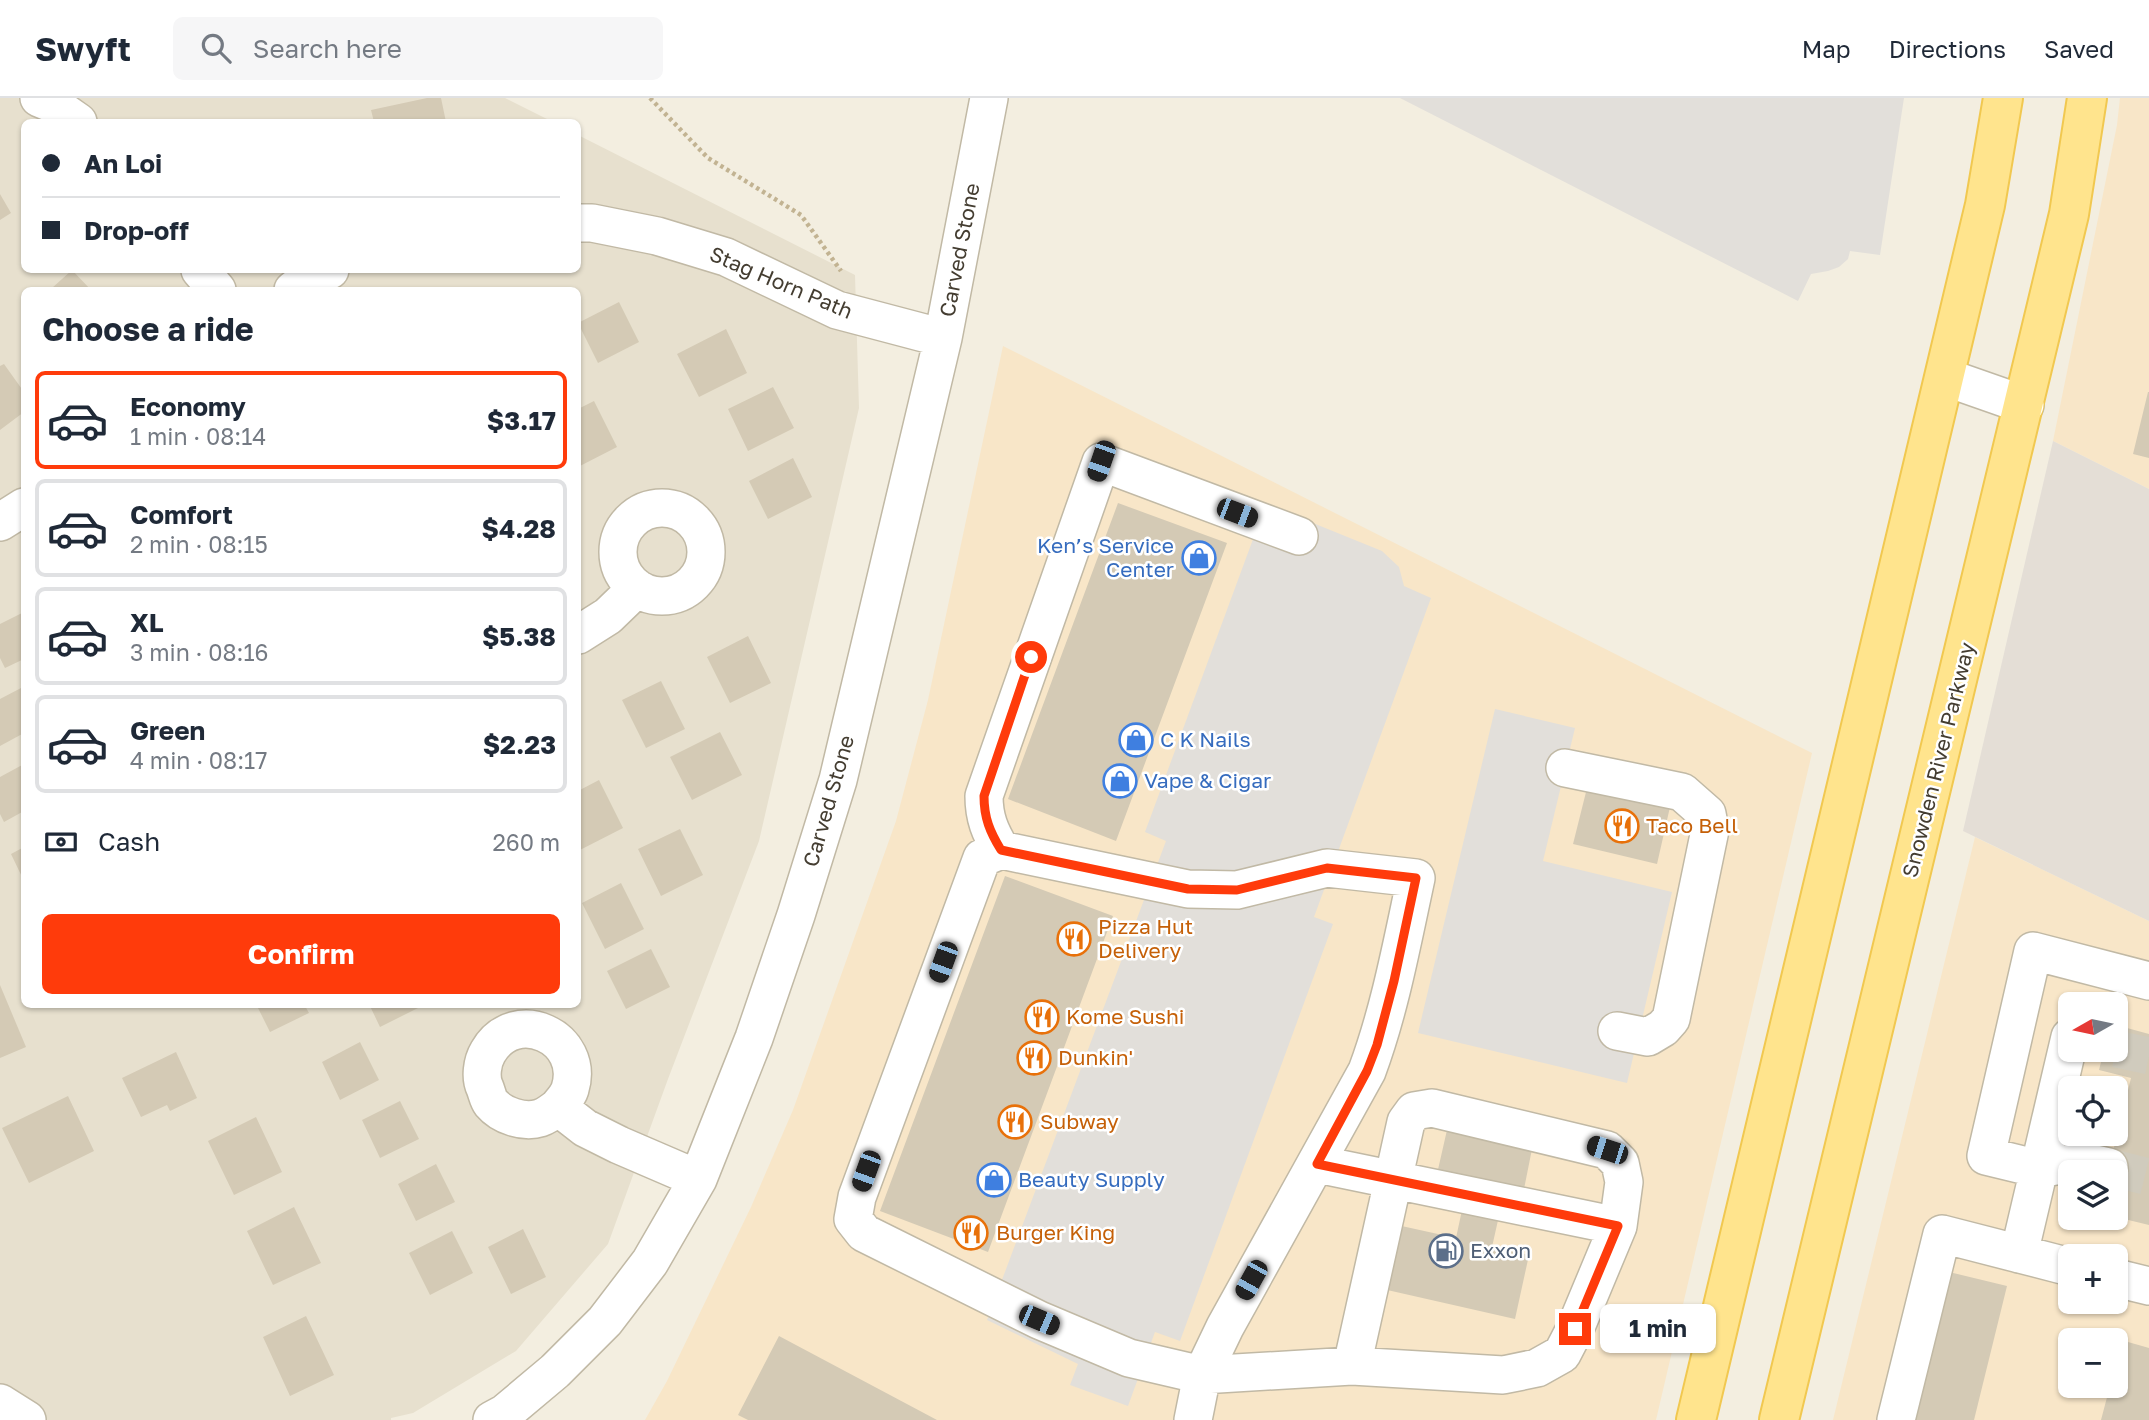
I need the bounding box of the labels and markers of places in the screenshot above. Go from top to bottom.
place label: Ken’s Service Center [1037,532,1174,582]
shop icon: Ken’s Service Center [1180,539,1218,577]
shop icon: C K Nails [1117,721,1155,759]
place label: C K Nails [1160,726,1251,752]
shop icon: Vape & Cigar [1101,762,1139,800]
place label: Vape & Cigar [1144,767,1271,793]
restaurant icon: Taco Bell [1603,807,1641,845]
place label: Taco Bell [1646,812,1738,838]
place label: Pizza Hut Delivery [1098,913,1193,963]
restaurant icon: Pizza Hut Delivery [1055,920,1093,958]
restaurant icon: Kome Sushi [1023,998,1061,1036]
place label: Kome Sushi [1066,1003,1185,1029]
restaurant icon: Dunkin' [1015,1039,1053,1077]
place label: Dunkin' [1058,1044,1133,1070]
restaurant icon: Subway [996,1103,1034,1141]
place label: Subway [1040,1108,1119,1134]
shop icon: Beauty Supply [975,1161,1013,1199]
place label: Beauty Supply [1018,1166,1165,1192]
restaurant icon: Burger King [952,1214,990,1252]
place label: Burger King [996,1219,1115,1245]
fuel station icon: Exxon [1427,1232,1465,1270]
place label: Exxon [1470,1237,1531,1263]

